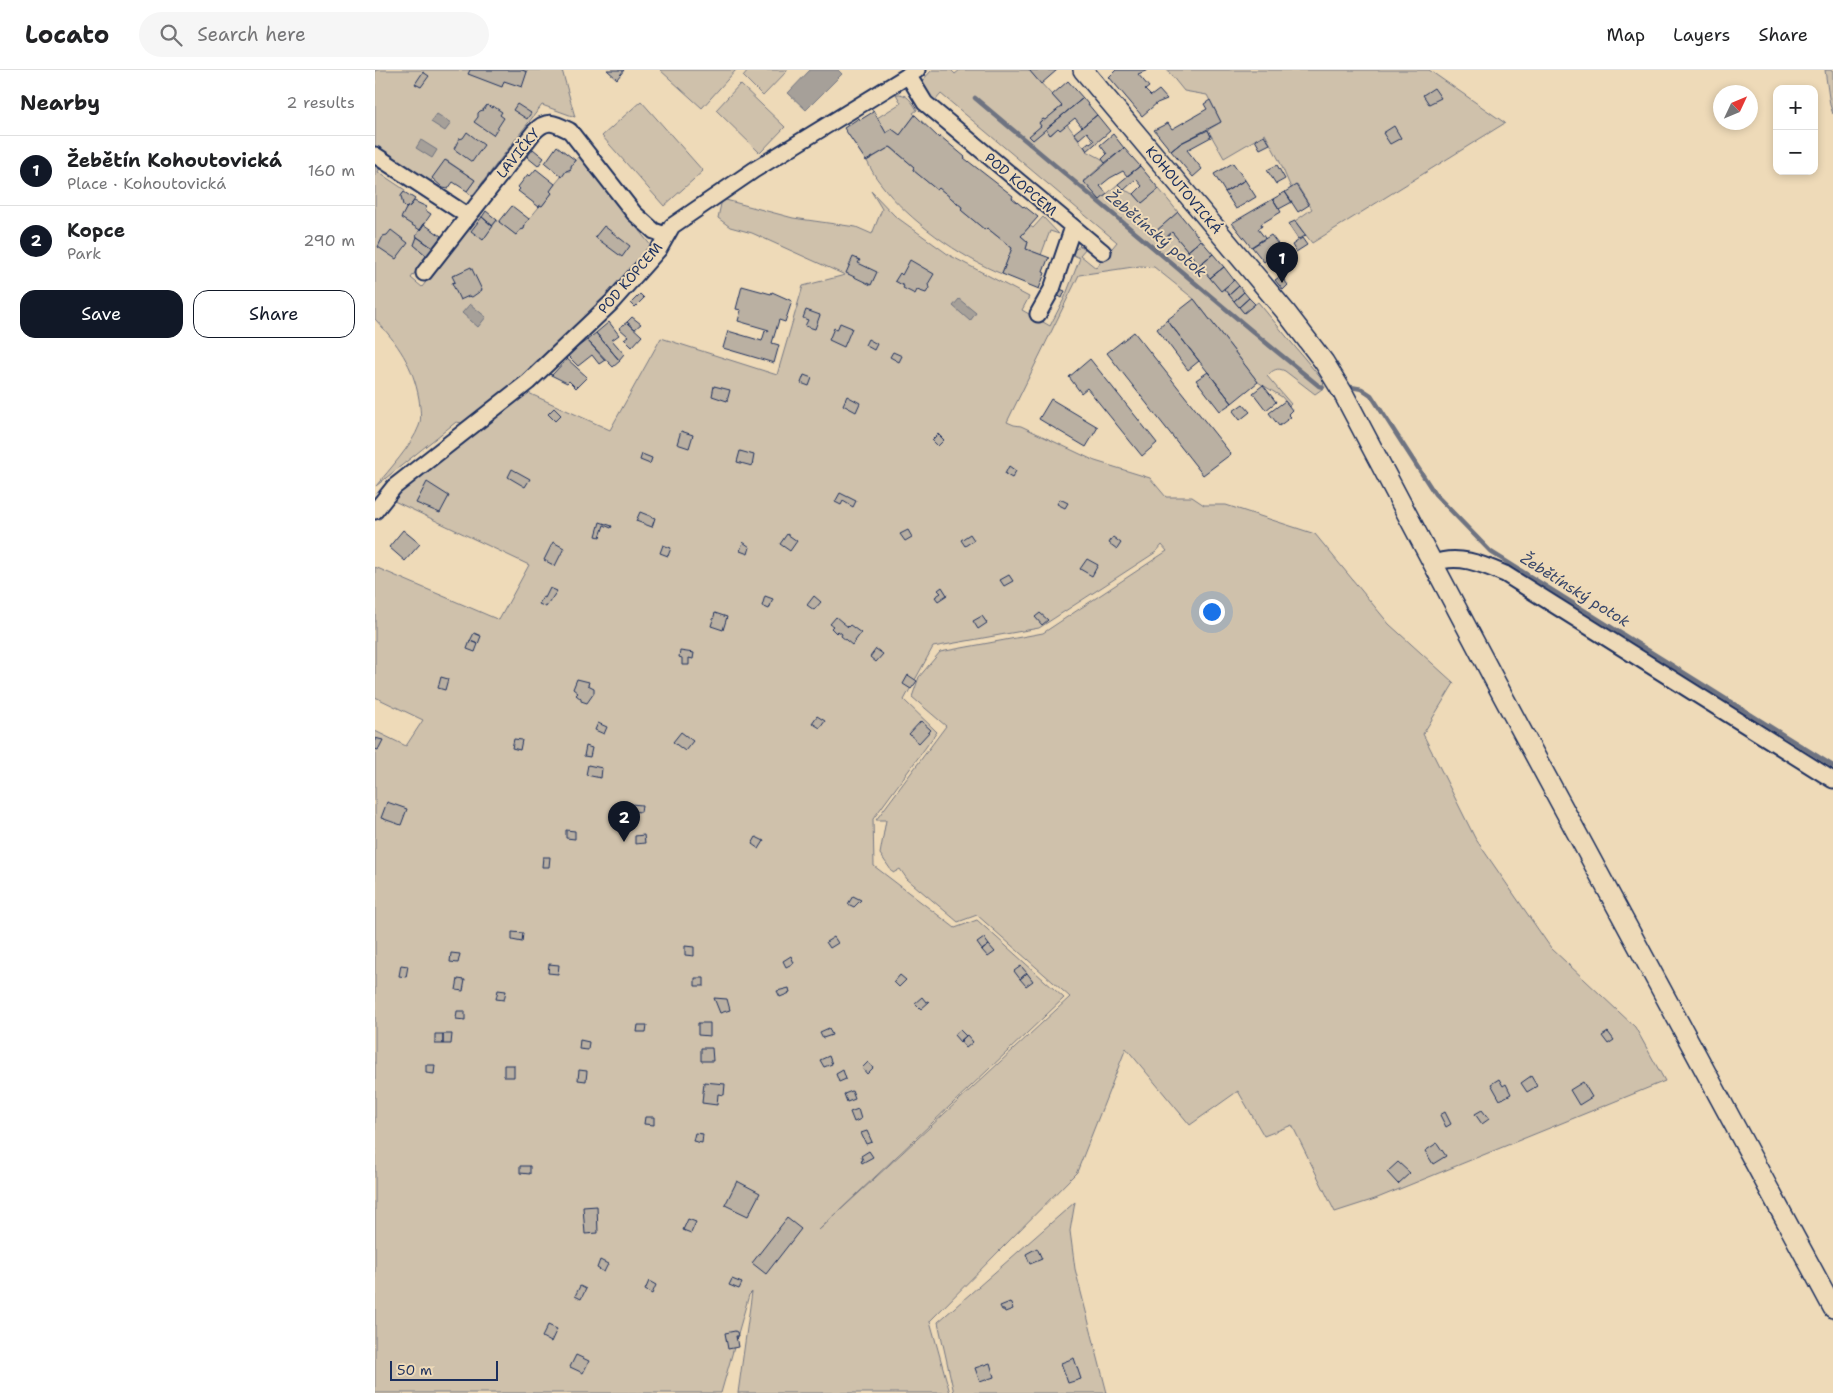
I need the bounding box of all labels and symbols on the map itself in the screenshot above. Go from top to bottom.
north arrow [1713,85,1758,130]
street label: LAVIČKY [492,124,544,182]
street label: KOHOUTOVICKÁ [1142,142,1226,238]
street label: POD KOPCEM [981,149,1061,220]
water label: Žebětínský potok [1101,185,1211,282]
street label: POD KOPCEM [594,238,666,317]
pin: 1 [1266,242,1298,283]
water label: Žebětínský potok [1516,547,1634,632]
your location [1199,599,1225,625]
pin: 2 [608,801,640,842]
scale bar [390,1358,497,1381]

